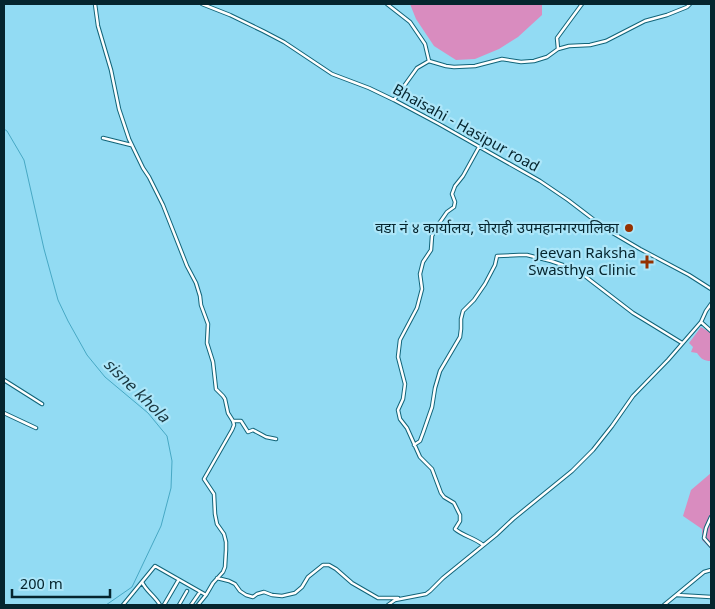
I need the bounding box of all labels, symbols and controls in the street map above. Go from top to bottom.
street label: Bhaisahi - Hasipur road [389,81,542,178]
place label: वडा नं ४ कार्यालय, घोराही उपमहानगरपालिका [375,219,620,239]
marker: वडा नं ४ कार्यालय, घोराही उपमहानगरपालिका [623,222,635,234]
place label: Jeevan Raksha Swasthya Clinic [528,245,636,281]
marker: Jeevan Raksha Swasthya Clinic [640,255,654,269]
water label: sisne khola [98,355,173,429]
scale bar [12,566,110,598]
text: 200 m [20,576,63,595]

